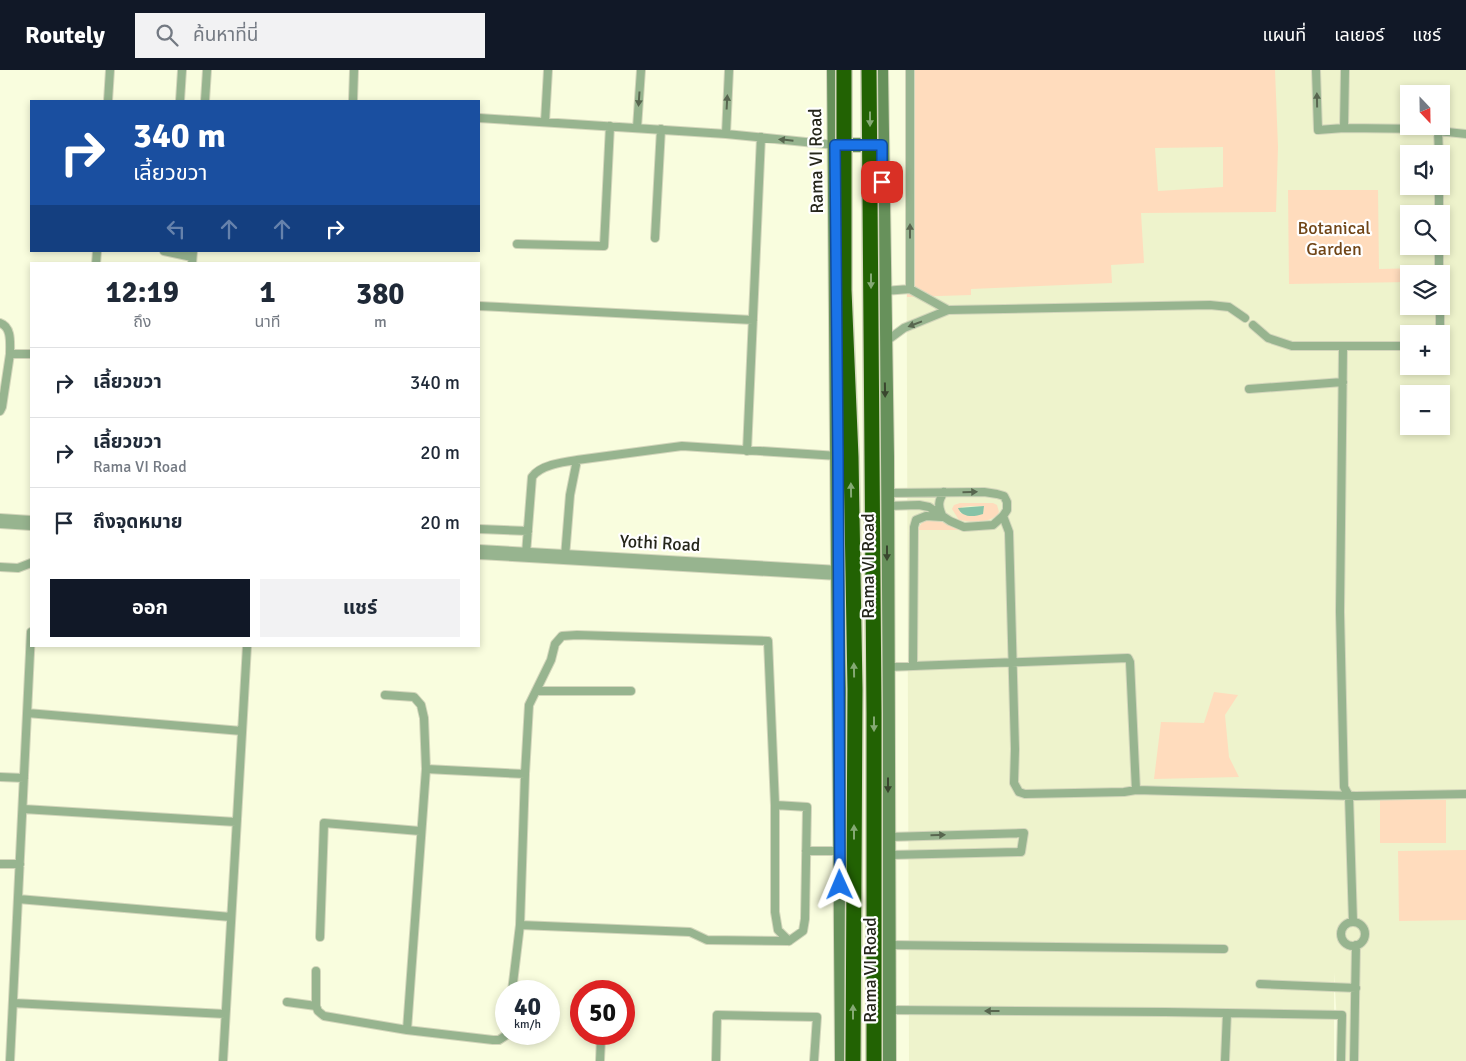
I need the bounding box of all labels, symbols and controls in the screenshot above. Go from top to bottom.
search box [135,13,485,58]
text: Routely [25,20,105,50]
icon: search [153,21,181,49]
text: ค้นหาที่นี่ [193,23,258,47]
text: แผนที่ [1262,24,1306,46]
text: เลเยอร์ [1334,24,1384,46]
text: แชร์ [1412,24,1441,46]
north arrow [1400,85,1450,135]
map controls [1400,85,1450,435]
one-way arrow [635,91,643,107]
one-way arrow [1313,92,1321,108]
one-way arrow [724,94,732,110]
street label: Rama VI Road [804,108,828,214]
one-way arrow [866,111,874,127]
text: 340 m [133,114,226,157]
icon: right [50,120,115,185]
one-way arrow [778,136,794,144]
button: sound [1400,145,1450,195]
text: เลี้ยวขวา [133,159,208,186]
pin [861,161,903,203]
icon: arrive [868,168,896,196]
button: search [1400,205,1450,255]
icon: left [162,215,190,243]
icon: ahead [215,215,243,243]
icon: ahead [268,215,296,243]
icon: right [321,215,349,243]
park label: Botanical Garden [1297,217,1371,260]
one-way arrow [906,223,914,239]
button: layers [1400,265,1450,315]
one-way arrow [867,273,875,289]
text: 12:19 [105,274,179,311]
text: 1 [259,274,276,311]
text: 380 [356,276,405,313]
text: ถึง [133,312,151,332]
text: นาที [254,312,281,332]
text: m [374,312,387,332]
one-way arrow [907,320,922,328]
button: + [1400,325,1450,375]
icon: right [50,369,78,397]
text: เลี้ยวขวา [93,370,162,394]
text: 340 m [410,371,460,395]
one-way arrow [882,383,890,399]
button: − [1400,385,1450,435]
text: เลี้ยวขวา [93,430,162,454]
icon: right [50,439,78,467]
text: 20 m [420,441,460,465]
text: Rama VI Road [93,457,187,477]
one-way arrow [847,482,855,498]
one-way arrow [963,488,979,496]
icon: arrive [50,509,78,537]
text: ถึงจุดหมาย [93,510,183,534]
text: 20 m [420,511,460,535]
street label: Rama VI Road [857,513,879,619]
street label: Yothi Road [619,530,701,556]
one-way arrow [883,545,891,561]
button: ออก [50,579,250,637]
button: แชร์ [260,579,460,637]
one-way arrow [850,662,858,678]
one-way arrow [870,716,878,732]
one-way arrow [885,778,893,794]
one-way arrow [850,824,858,840]
one-way arrow [930,831,946,839]
position arrow [813,858,865,910]
street label: Rama VI Road [859,917,881,1023]
speed limit sign: 50 [570,980,635,1045]
text: 40 [514,991,541,1022]
one-way arrow [849,1004,857,1020]
one-way arrow [984,1007,1000,1015]
text: km/h [514,1017,541,1032]

